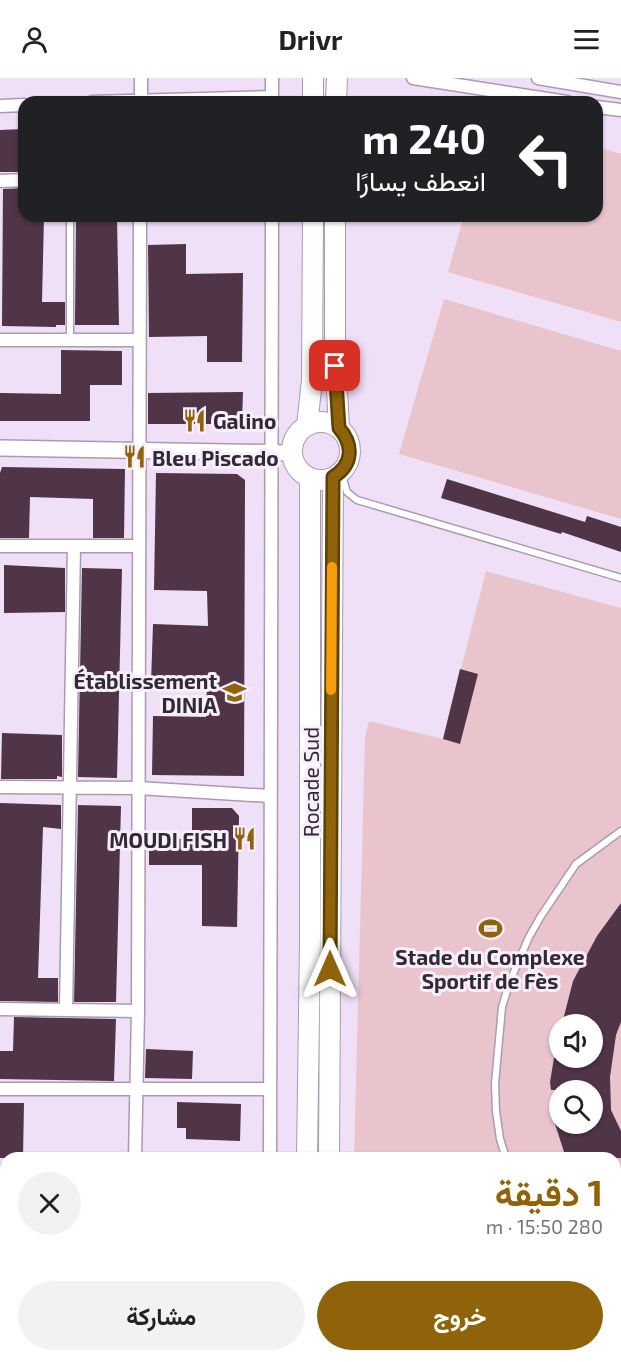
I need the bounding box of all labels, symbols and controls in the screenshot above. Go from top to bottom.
icon: person [18,23,51,56]
text: Drivr [278,23,343,55]
icon: menu [570,23,603,56]
text: 240 m [362,112,486,162]
icon: left [507,120,585,198]
text: انعطف يسارًا [355,164,486,196]
pin [309,340,360,391]
icon: arrive [318,349,351,382]
restaurant icon: Galino [182,407,208,433]
place label: Galino [213,408,276,433]
restaurant icon: Bleu Piscado [121,444,147,470]
place label: Bleu Piscado [152,445,279,470]
place label: Établissement DINIA [73,668,217,717]
school or university icon: Établissement DINIA [222,679,248,705]
street label: Rocade Sud [298,727,323,837]
restaurant icon: MOUDI FISH [232,826,258,852]
place label: MOUDI FISH [109,827,227,852]
sports icon: Stade du Complexe Sportif de Fès [477,915,503,941]
position arrow [298,937,362,1001]
place label: Stade du Complexe Sportif de Fès [395,944,585,993]
map controls [549,1014,603,1134]
button: sound [549,1014,603,1068]
button: search [549,1080,603,1134]
text: 1 دقيقة [495,1170,603,1213]
button: close [18,1172,81,1235]
text: 280 m · 15:50 [486,1214,603,1238]
button: مشاركة [18,1281,305,1350]
button: خروج [317,1281,603,1350]

